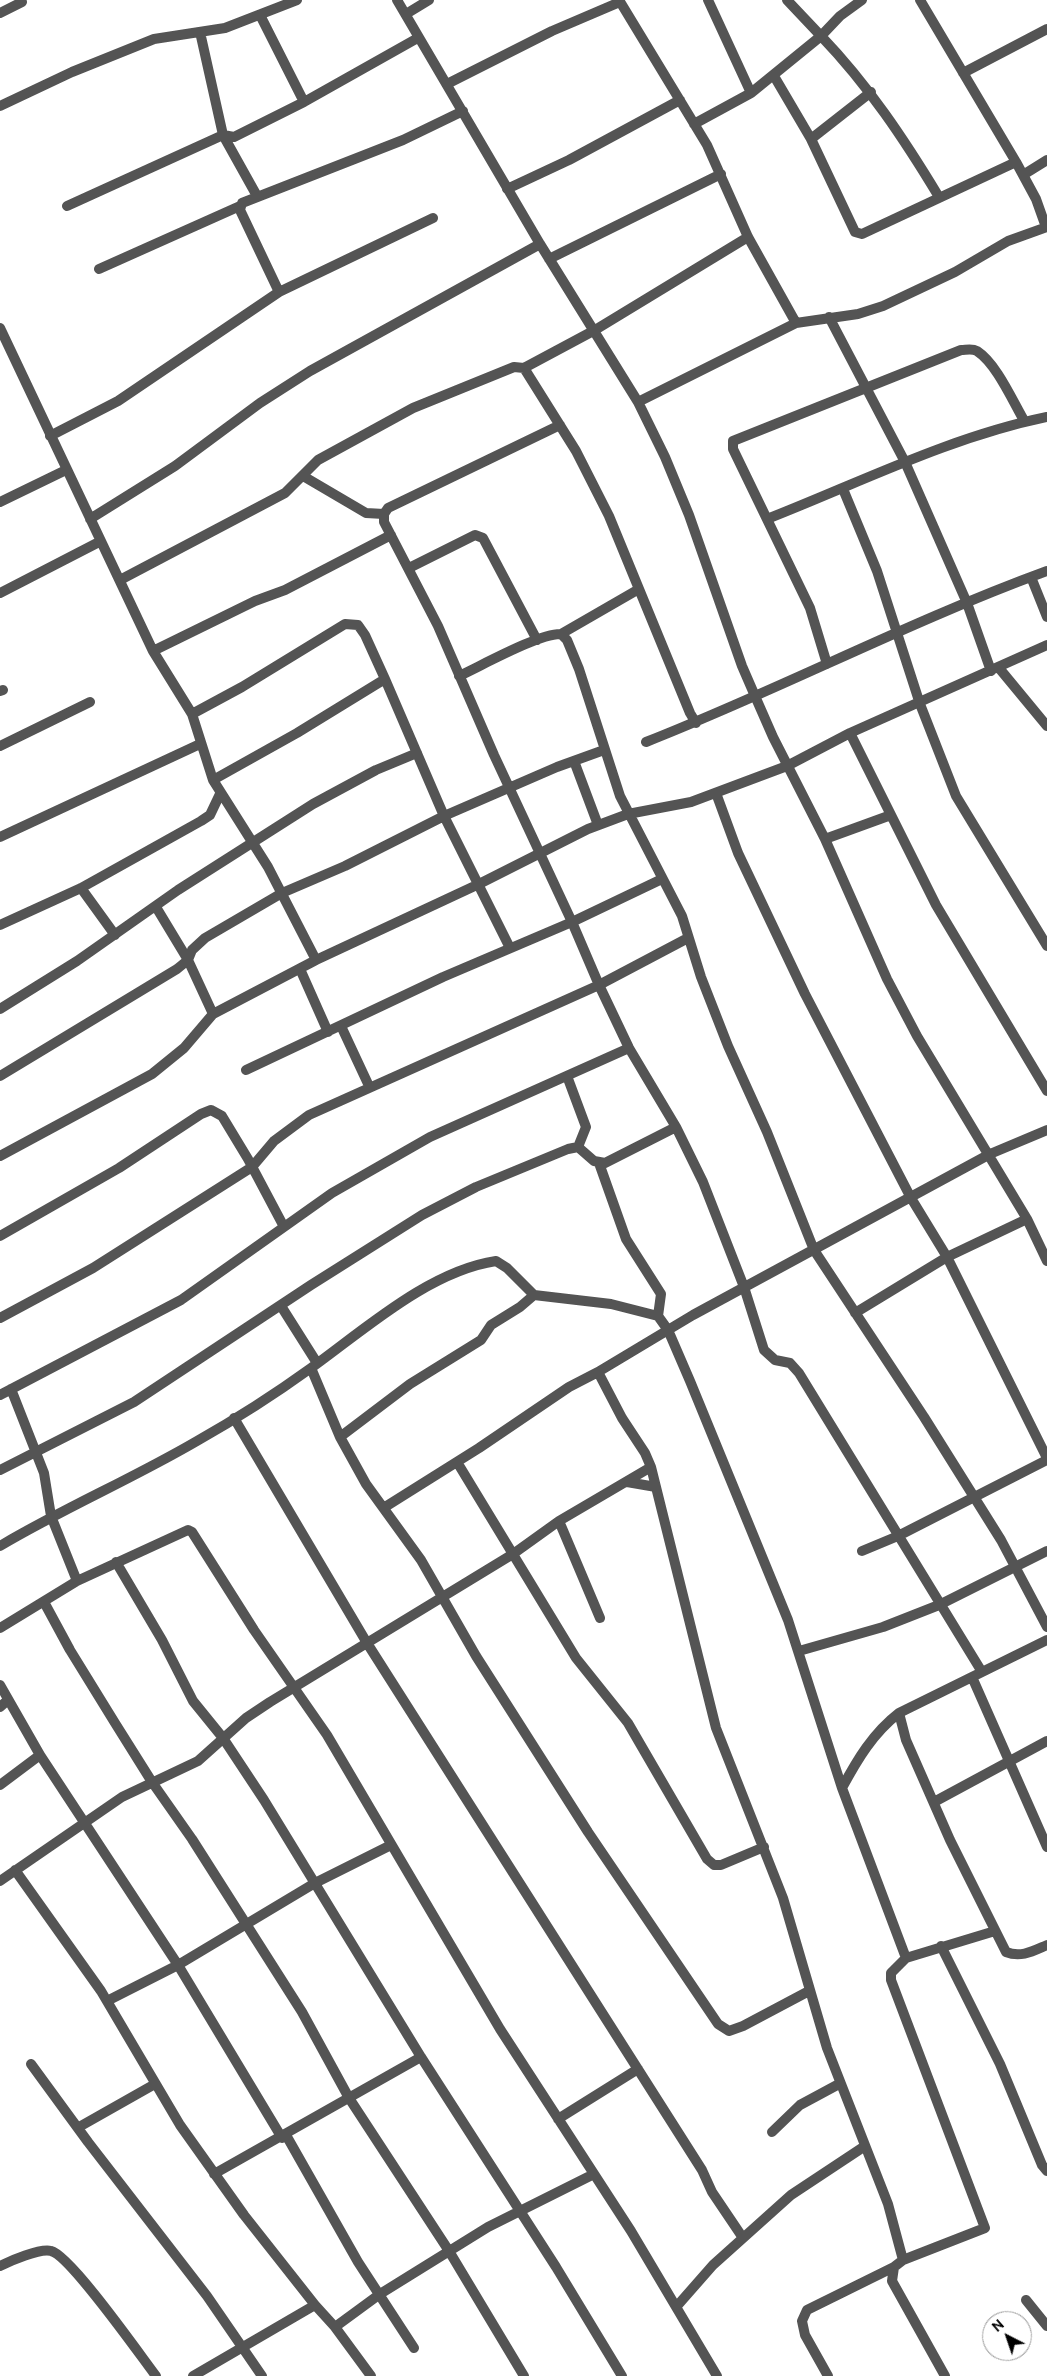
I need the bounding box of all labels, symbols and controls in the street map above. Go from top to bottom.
north arrow [982,2311,1032,2361]
text: N [989,2316,1007,2335]

